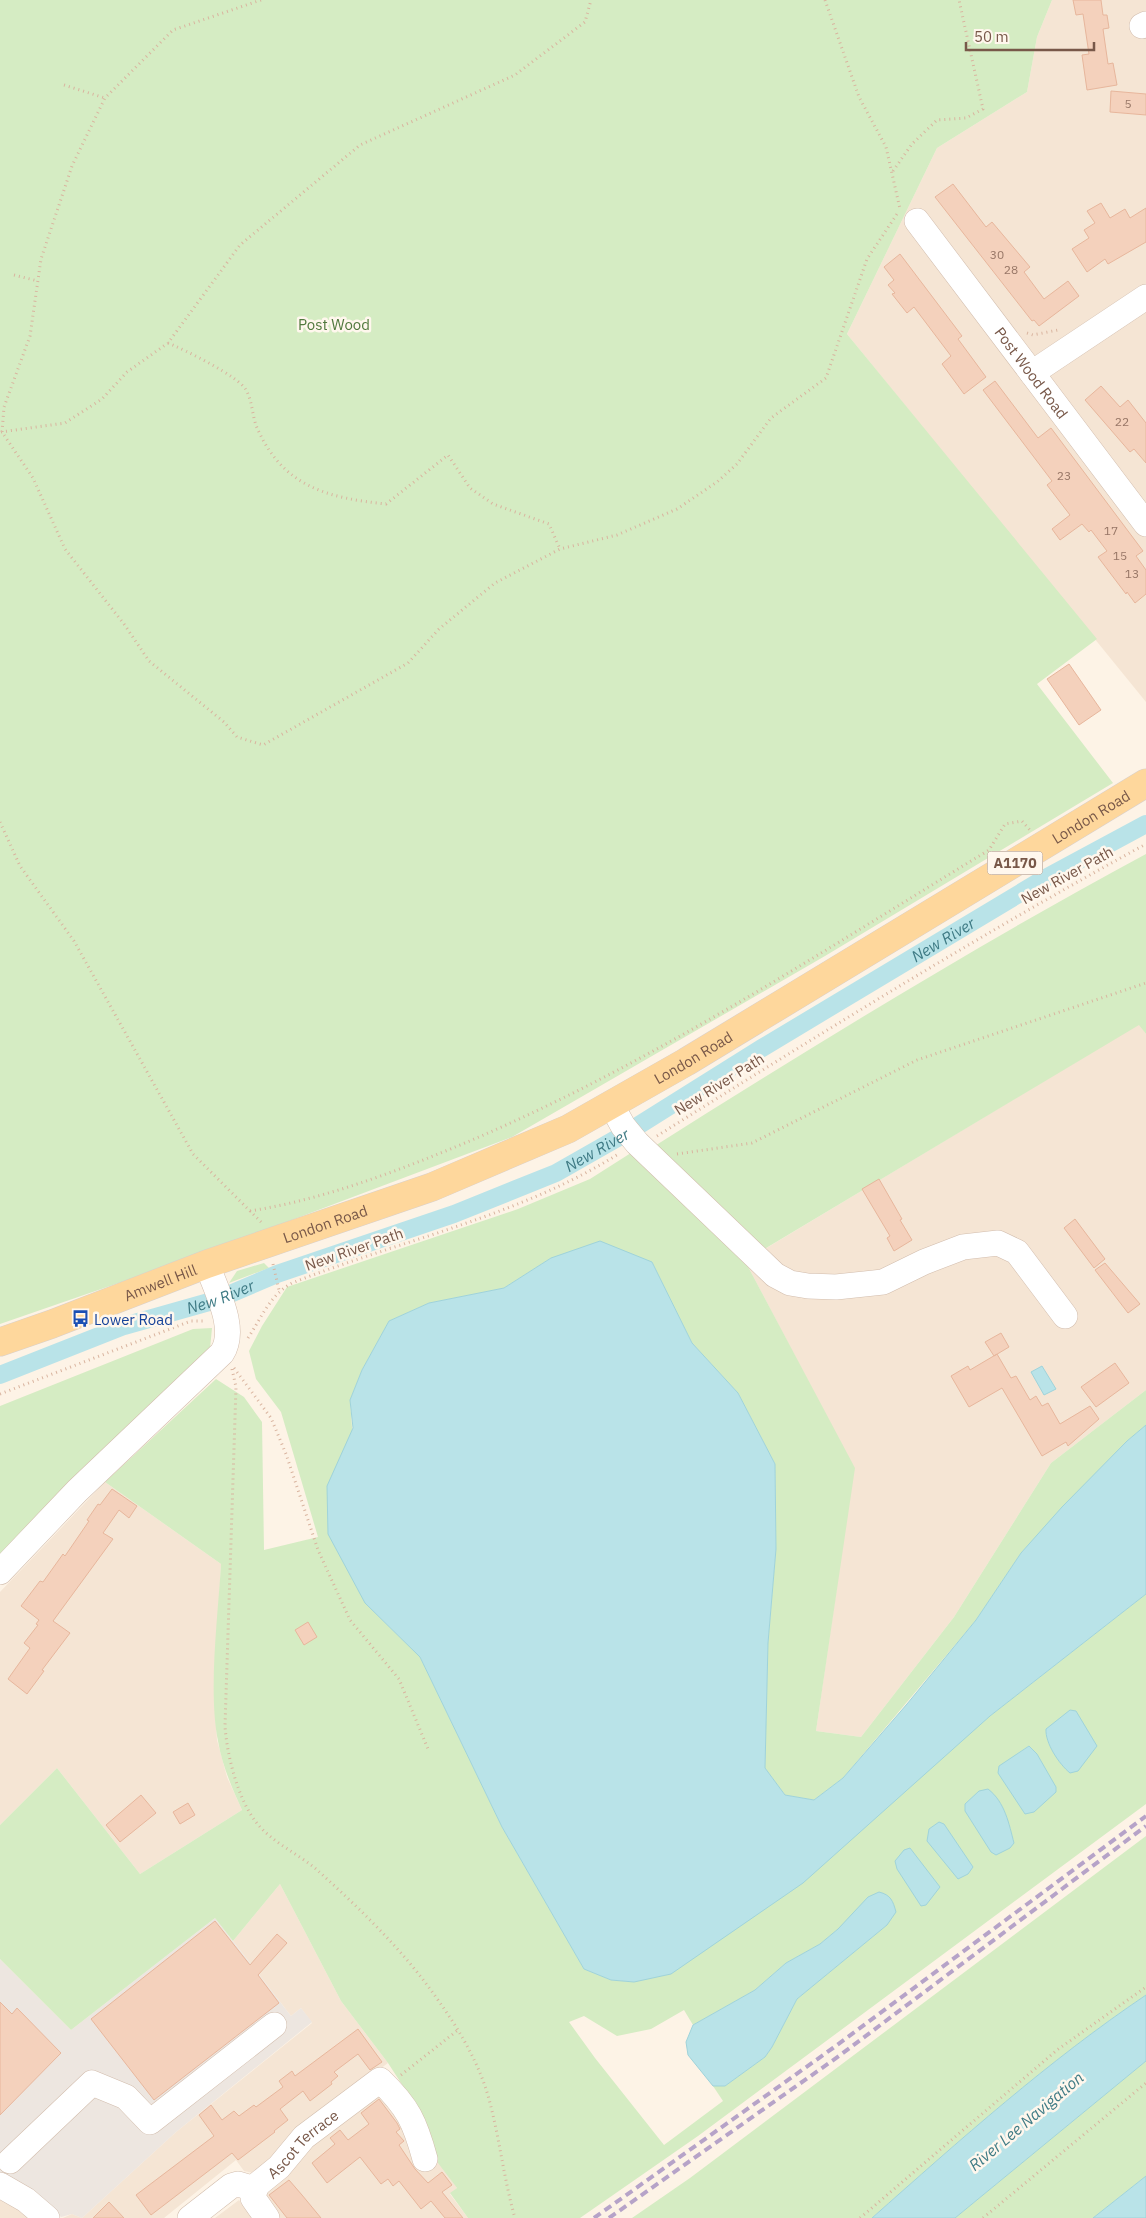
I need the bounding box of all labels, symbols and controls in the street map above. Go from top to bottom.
scale bar [966,20,1094,52]
text: 50 m [974,27,1009,46]
house number: 5 [1124,96,1132,111]
house number: 30 [990,247,1004,262]
house number: 28 [1004,262,1018,277]
park label: Post Wood [298,315,370,334]
street label: Post Wood Road [991,323,1072,422]
house number: 22 [1115,414,1129,429]
house number: 23 [1057,468,1071,483]
house number: 17 [1104,523,1118,538]
house number: 15 [1113,548,1127,563]
house number: 13 [1125,566,1139,581]
street label: London Road [1048,786,1133,847]
street label: New River Path [1018,842,1116,908]
road number: A1170 [988,851,1042,874]
water label: New River [907,912,979,966]
street label: London Road [650,1027,736,1088]
street label: New River Path [671,1049,767,1119]
water label: New River [561,1123,633,1176]
street label: London Road [280,1200,370,1247]
street label: New River Path [302,1223,406,1275]
street label: Amwell Hill [121,1259,199,1305]
water label: New River [184,1274,258,1318]
bus stop icon: Lower Road [70,1309,90,1329]
place label: Lower Road [94,1310,173,1329]
water label: River Lee Navigation [964,2067,1088,2175]
street label: Ascot Terrace [263,2105,342,2182]

